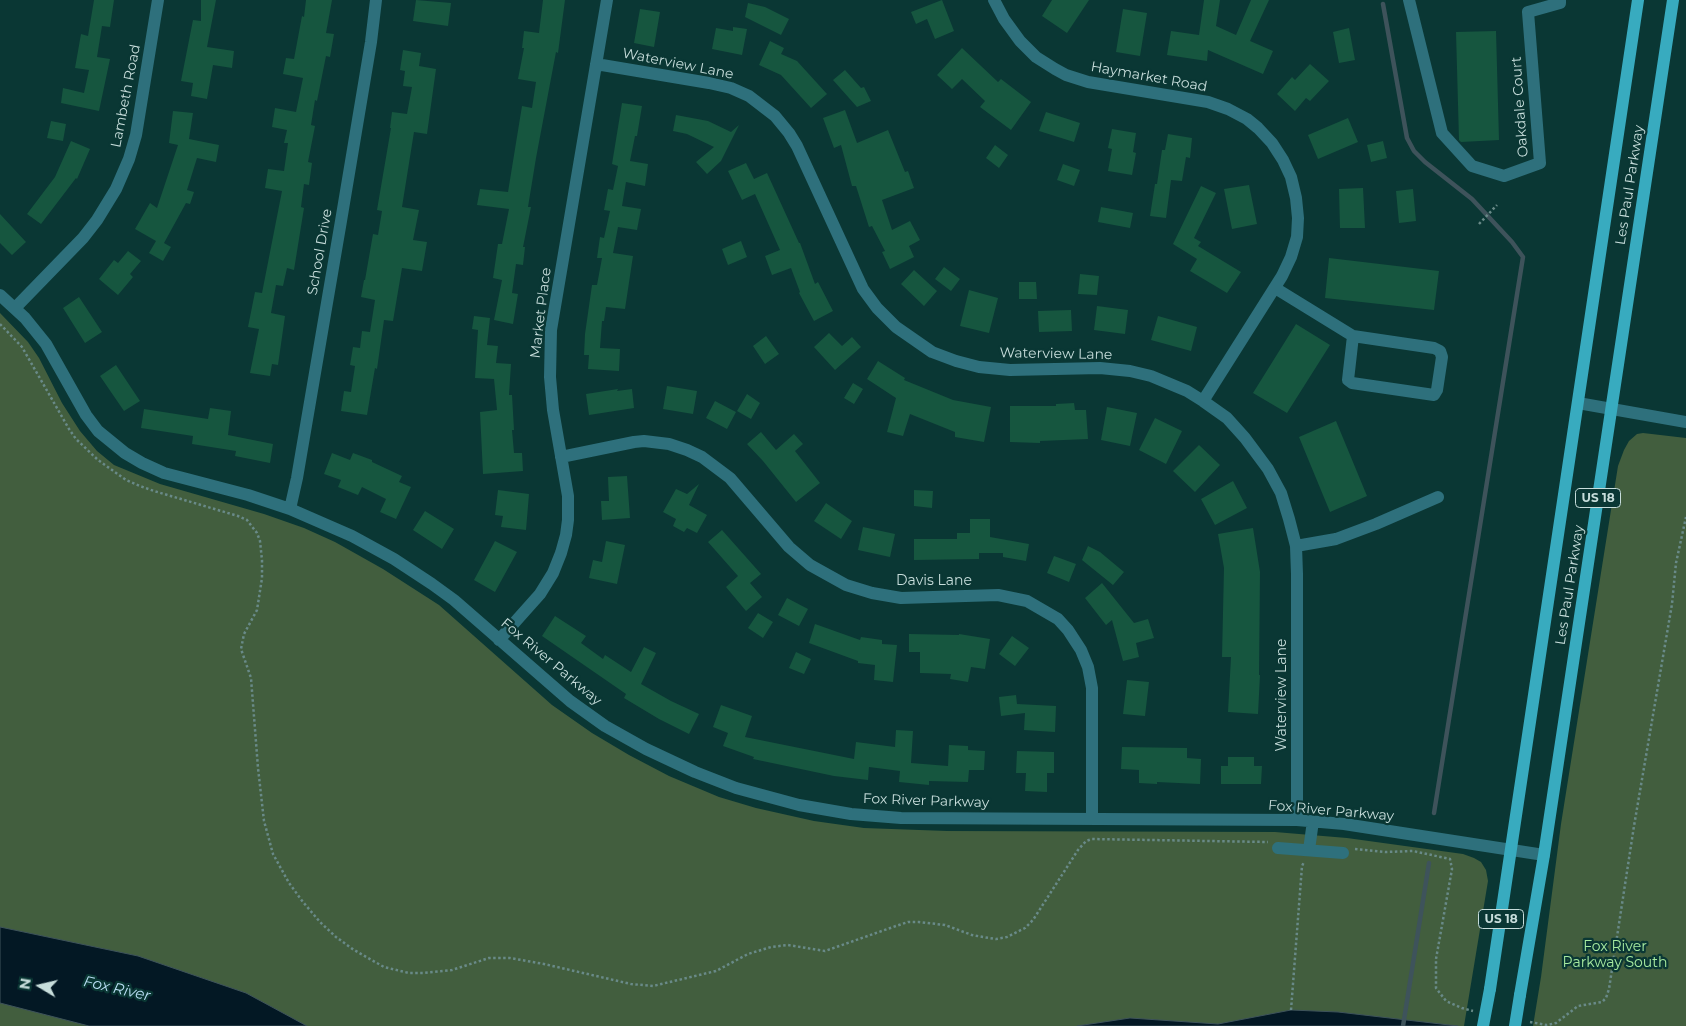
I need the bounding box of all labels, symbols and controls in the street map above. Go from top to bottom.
street label: Lambeth Road [108,43,144,149]
street label: Waterview Lane [621,45,735,83]
street label: Oakdale Court [1508,56,1532,158]
street label: Haymarket Road [1089,58,1209,96]
street label: Les Paul Parkway [1612,124,1648,246]
street label: School Drive [304,207,336,297]
street label: Market Place [527,267,555,359]
street label: Waterview Lane [999,345,1113,363]
road number: US 18 [1576,488,1620,508]
street label: Les Paul Parkway [1552,524,1588,646]
street label: Davis Lane [896,573,972,589]
street label: Fox River Parkway [497,615,605,709]
street label: Waterview Lane [1274,639,1290,751]
street label: Fox River Parkway [862,790,990,812]
street label: Fox River Parkway [1267,797,1395,825]
road number: US 18 [1478,910,1524,929]
park label: Fox River Parkway South [1563,939,1667,972]
north arrow [15,961,65,1011]
water label: Fox River [82,973,152,1005]
text: N [15,977,35,991]

